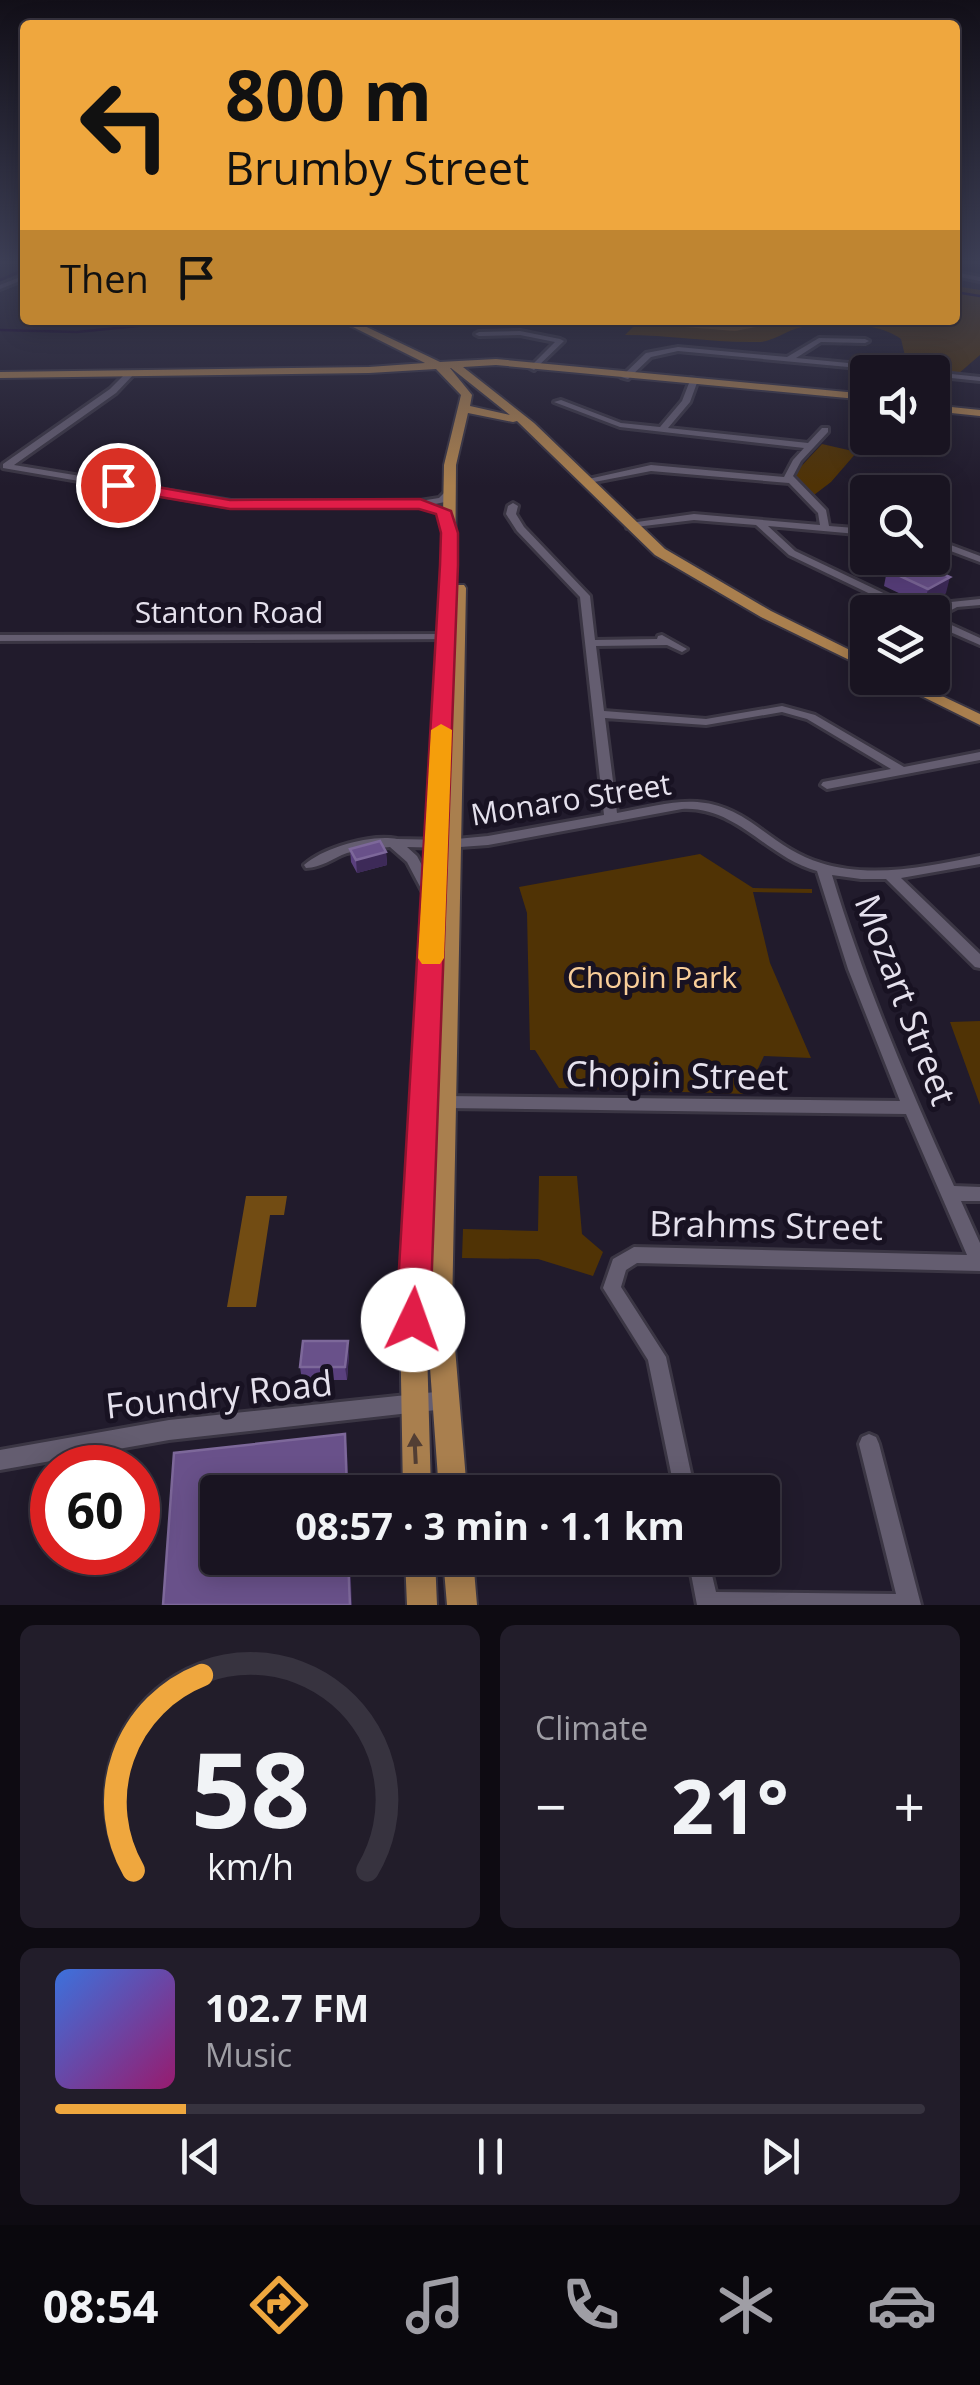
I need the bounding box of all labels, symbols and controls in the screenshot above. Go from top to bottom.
text: 800 m [225,46,432,142]
icon: left [60,60,190,190]
text: Brumby Street [225,137,529,198]
icon: arrive [169,250,224,305]
text: Then [60,252,149,304]
map controls [850,355,950,695]
button: sound [850,355,950,455]
pin [76,443,161,528]
icon: arrive [91,458,146,513]
button: search [850,475,950,575]
street label: Stanton Road [135,591,323,632]
button: layers [850,595,950,695]
street label: Monaro Street [468,762,674,835]
street label: Mozart Street [845,887,968,1112]
park label: Chopin Park [567,956,737,997]
street label: Chopin Street [565,1049,789,1100]
street label: Brahms Street [649,1199,883,1250]
position arrow [361,1268,465,1372]
street label: Foundry Road [103,1358,335,1429]
one-way arrow [407,1432,423,1464]
speed limit sign: 60 [30,1445,160,1575]
text: 08:57 · 3 min · 1.1 km [295,1499,685,1551]
text: Climate [535,1706,648,1749]
text: 58 [191,1717,309,1858]
text: 21° [671,1754,789,1856]
text: − [535,1768,566,1843]
text: + [894,1768,925,1843]
text: km/h [207,1842,293,1890]
text: 102.7 FM [205,1981,369,2033]
text: Music [205,2033,292,2076]
icon: previous [173,2129,228,2184]
icon: pause [463,2129,518,2184]
icon: next [753,2129,808,2184]
icon: directions [244,2270,314,2340]
icon: music [400,2270,470,2340]
icon: phone [556,2270,626,2340]
icon: climate [711,2270,781,2340]
icon: car [867,2270,937,2340]
text: 08:54 [43,2275,159,2336]

